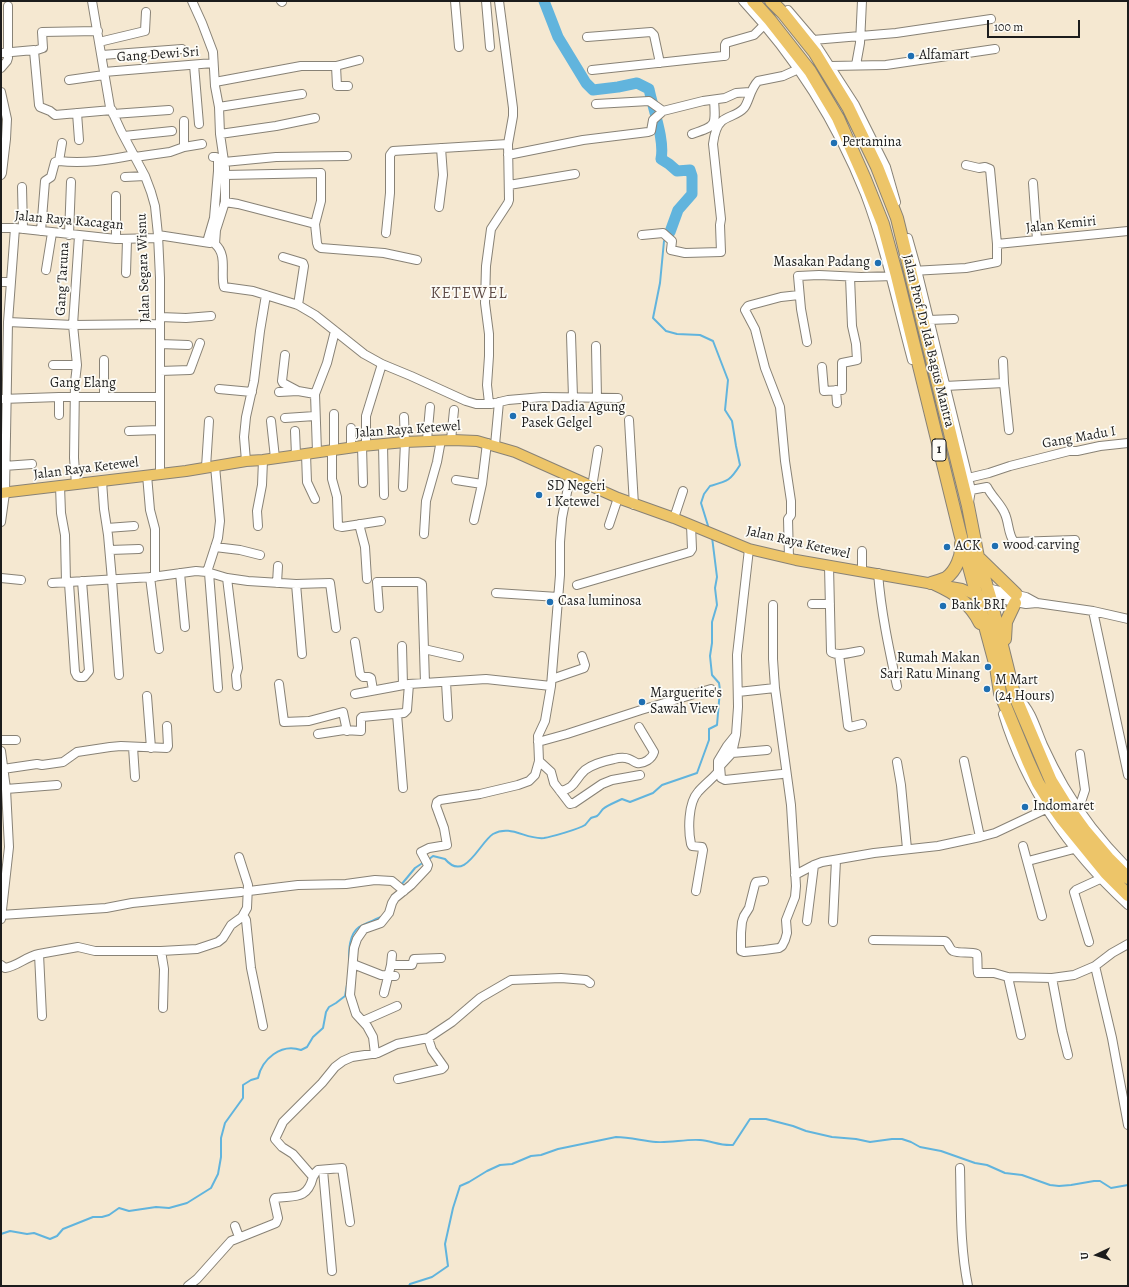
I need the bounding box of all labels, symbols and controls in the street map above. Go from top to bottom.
scale bar [989,12,1082,38]
text: 100 m [994,19,1023,35]
street label: Gang Dewi Sri [116,44,200,66]
place label: Alfamart [919,48,969,64]
marker: Alfamart [906,51,916,61]
place label: Pertamina [842,135,902,151]
marker: Pertamina [829,138,839,148]
street label: Jalan Raya Kacagan [14,208,124,234]
street label: Jalan Segara Wisnu [134,213,154,323]
street label: Jalan Kemiri [1025,213,1097,237]
street label: Gang Taruna [53,242,73,316]
street label: Jalan Prof Dr Ida Bagus Mantra [898,253,958,429]
place label: Masakan Padang [773,255,870,271]
marker: Masakan Padang [873,258,883,268]
district label: KETEWEL [430,284,508,304]
street label: Gang Elang [50,376,116,392]
place label: Pura Dadia Agung Pasek Gelgel [521,400,625,432]
marker: Pura Dadia Agung Pasek Gelgel [508,411,518,421]
street label: Jalan Raya Ketewel [355,418,461,442]
street label: Gang Madu I [1041,423,1117,453]
road number: 1 [932,439,946,461]
street label: Jalan Raya Ketewel [32,454,140,484]
place label: SD Negeri 1 Ketewel [547,479,606,512]
marker: SD Negeri 1 Ketewel [534,490,544,500]
street label: Jalan Raya Ketewel [745,523,851,563]
place label: wood carving [1003,538,1080,554]
place label: ACK [955,539,981,555]
marker: wood carving [990,541,1000,551]
marker: ACK [942,542,952,552]
place label: Casa luminosa [558,594,642,610]
marker: Casa luminosa [545,597,555,607]
place label: Bank BRI [951,598,1005,614]
marker: Bank BRI [938,601,948,611]
place label: Rumah Makan Sari Ratu Minang [880,651,980,684]
marker: Rumah Makan Sari Ratu Minang [983,662,993,672]
place label: M Mart (24 Hours) [995,673,1054,706]
marker: M Mart (24 Hours) [982,684,992,694]
place label: Marguerite's Sawah View [650,686,722,718]
marker: Marguerite's Sawah View [637,697,647,707]
place label: Indomaret [1033,799,1094,815]
marker: Indomaret [1020,802,1030,812]
north arrow [1077,1235,1117,1275]
text: U [1077,1252,1092,1260]

